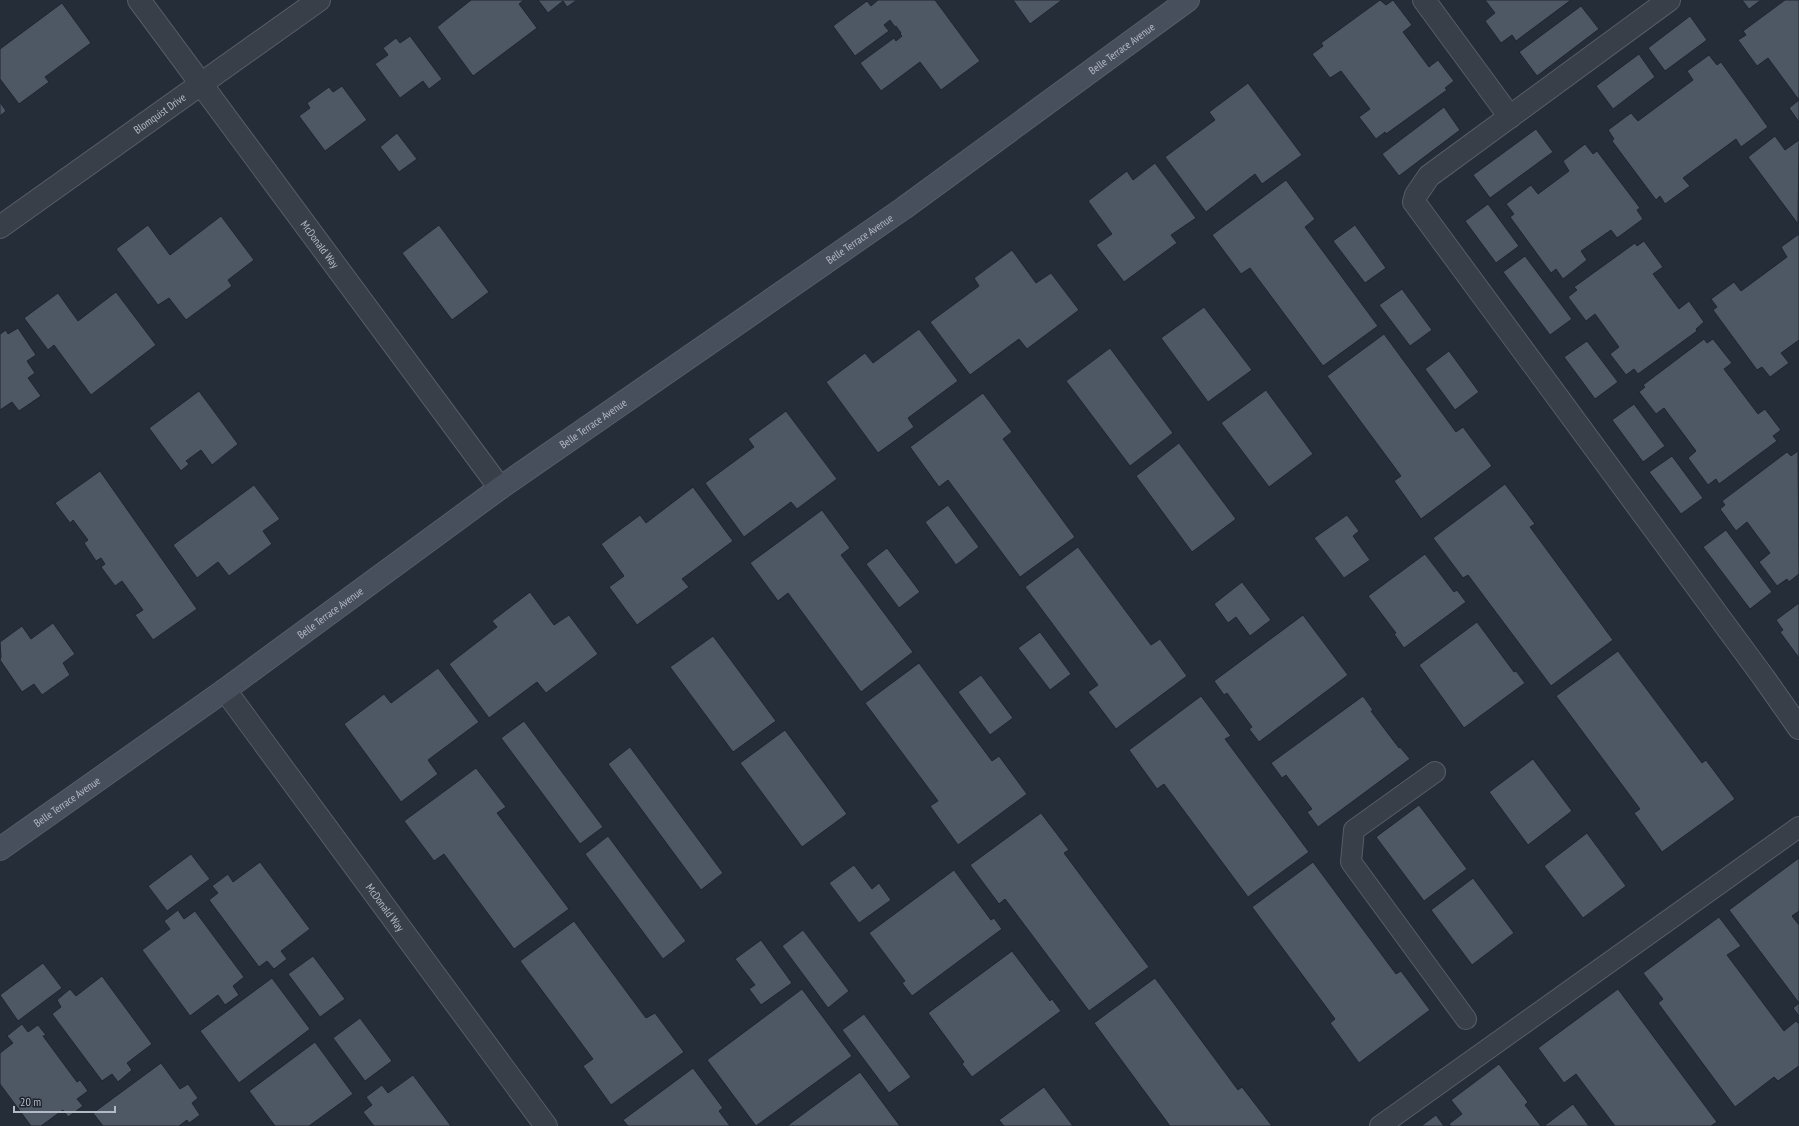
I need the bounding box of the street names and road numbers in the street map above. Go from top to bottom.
street label: Belle Terrace Avenue [1086,20,1158,77]
street label: Blomquist Drive [131,90,189,137]
street label: Belle Terrace Avenue [823,211,896,267]
street label: McDonald Way [298,218,343,272]
street label: Belle Terrace Avenue [557,395,630,452]
street label: Belle Terrace Avenue [294,584,366,642]
street label: Belle Terrace Avenue [31,773,103,830]
street label: McDonald Way [363,881,408,935]

